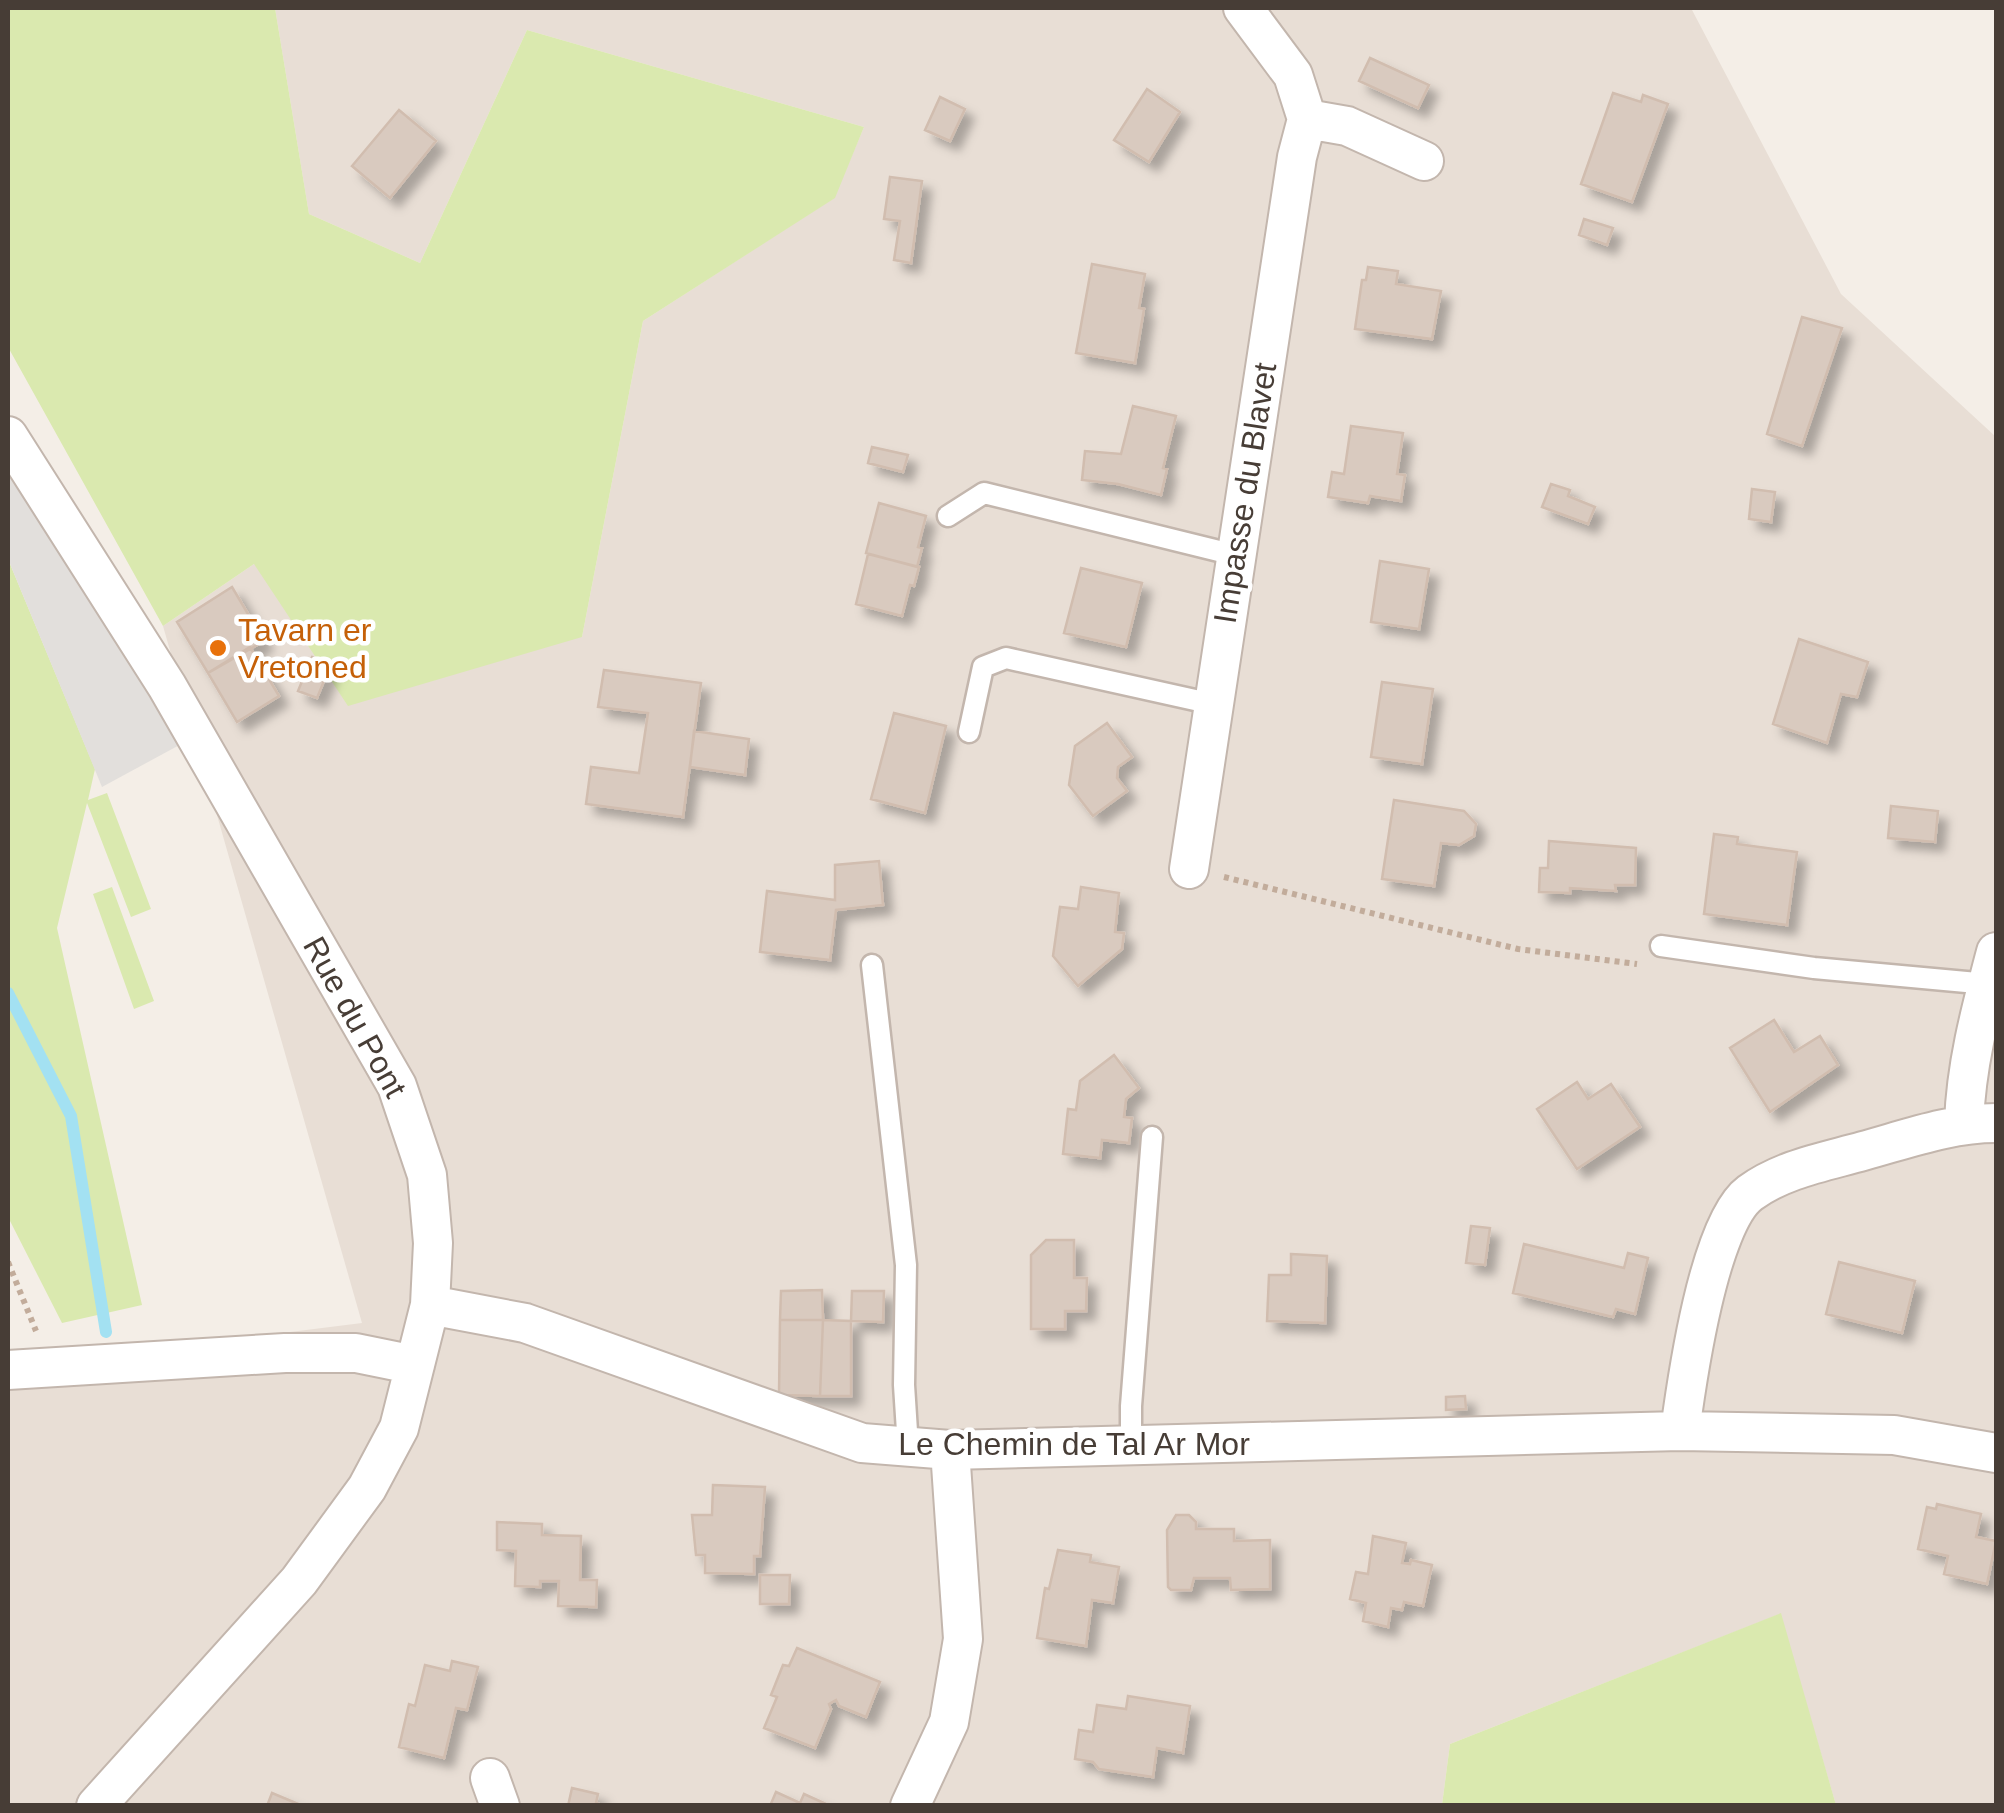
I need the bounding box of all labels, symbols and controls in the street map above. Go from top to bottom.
street label: Impasse du Blavet [1207,360,1283,626]
place label: Tavarn er Vretoned [238,612,372,685]
marker: Tavarn er Vretoned [207,637,229,659]
street label: Rue du Pont [296,930,414,1104]
street label: Le Chemin de Tal Ar Mor [898,1426,1250,1462]

